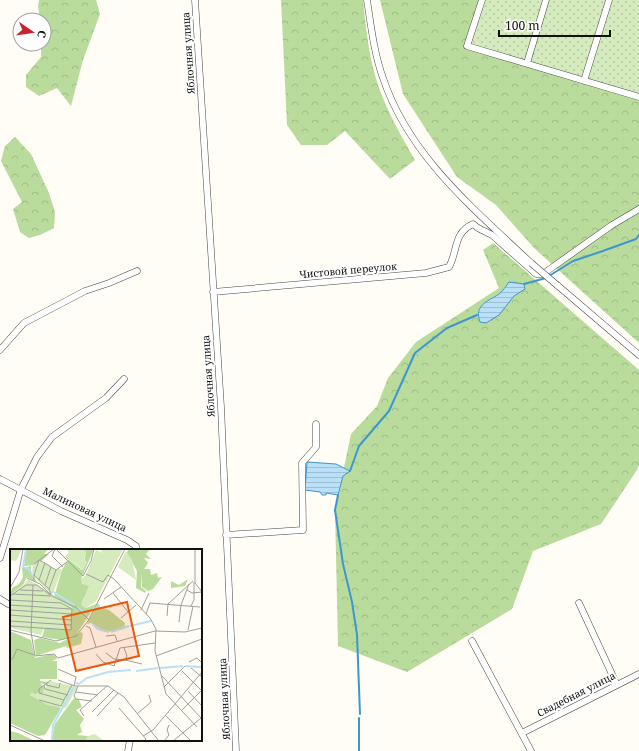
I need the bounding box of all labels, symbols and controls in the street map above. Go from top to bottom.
street label: Яблочная улица [178,11,198,96]
north arrow [12,12,52,52]
scale bar [499,12,610,38]
text: 100 m [505,17,540,34]
text: С [34,29,50,40]
street label: Чистовой переулок [298,259,398,281]
street label: Яблочная улица [198,334,218,419]
street label: Малиновая улица [41,483,129,535]
inset map [10,549,202,741]
street label: Яблочная улица [215,657,233,741]
street label: Свадебная улица [534,668,618,720]

